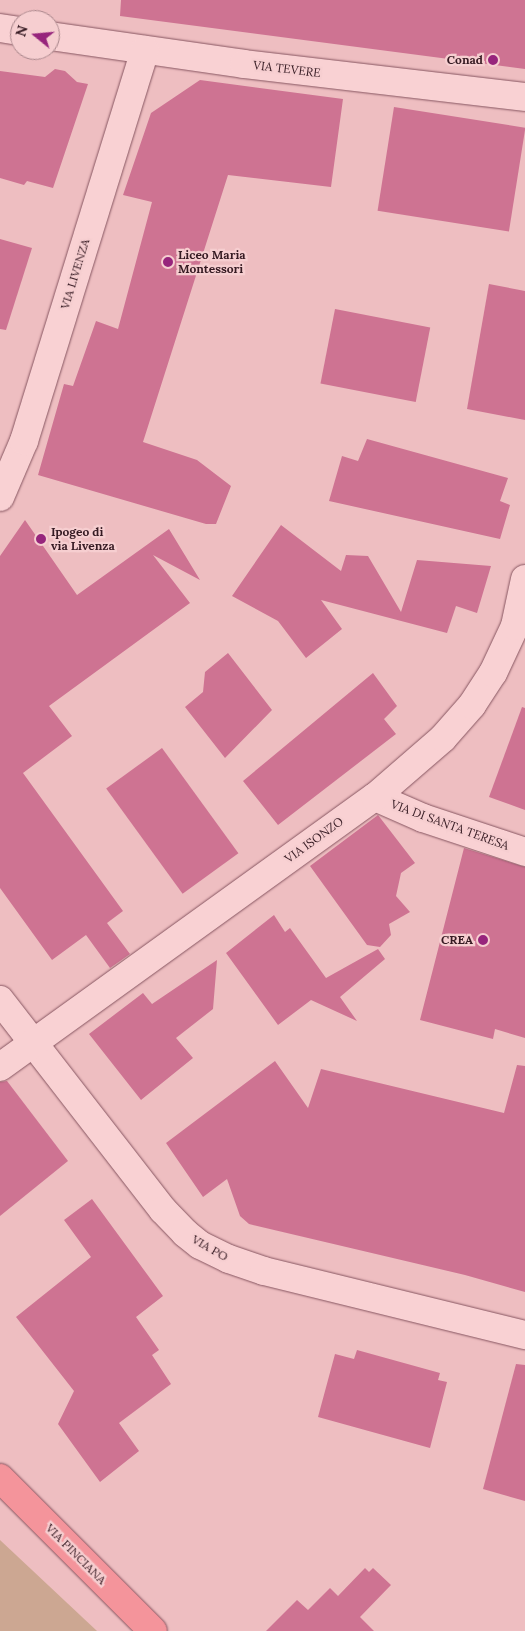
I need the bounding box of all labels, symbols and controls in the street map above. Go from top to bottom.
north arrow [10,10,60,60]
text: N [11,23,32,39]
place label: Conad [447,53,483,67]
marker: Conad [487,54,499,66]
street label: VIA TEVERE [252,58,322,80]
street label: VIA LIVENZA [57,237,93,311]
place label: Liceo Maria Montessori [178,248,246,276]
marker: Liceo Maria Montessori [162,256,174,268]
place label: Ipogeo di via Livenza [51,525,115,553]
marker: Ipogeo di via Livenza [35,533,47,545]
street label: VIA DI SANTA TERESA [389,797,511,853]
street label: VIA ISONZO [282,814,346,866]
place label: CREA [441,933,473,947]
marker: CREA [477,934,489,946]
street label: VIA PO [189,1232,231,1264]
street label: VIA PINCIANA [43,1521,109,1587]

